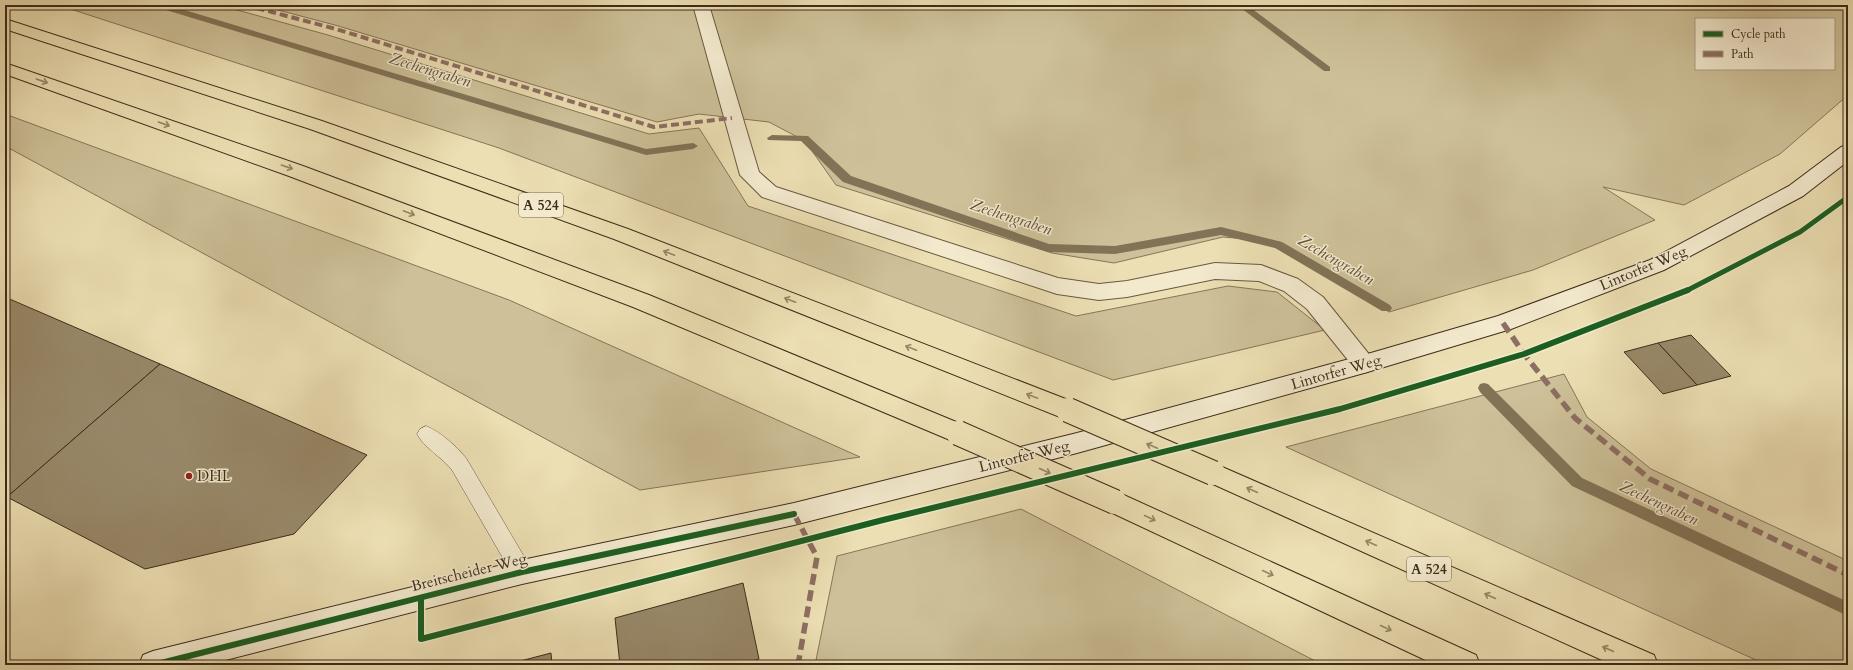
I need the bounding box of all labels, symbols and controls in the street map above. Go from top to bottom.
legend [1695,18,1835,70]
text: Cycle path [1731,26,1786,42]
text: Path [1731,46,1754,62]
water label: Zechengraben [386,47,474,93]
one-way arrow [35,78,48,85]
one-way arrow [158,121,171,128]
one-way arrow [281,164,293,172]
road number: A 524 [519,193,563,217]
water label: Zechengraben [967,193,1055,241]
one-way arrow [402,210,414,218]
water label: Zechengraben [1294,229,1378,291]
street label: Lintorfer Weg [1596,240,1690,295]
one-way arrow [663,249,675,256]
one-way arrow [784,296,796,304]
one-way arrow [905,344,917,351]
street label: Lintorfer Weg [1289,349,1384,394]
one-way arrow [1026,391,1038,399]
street label: Lintorfer Weg [977,435,1072,477]
one-way arrow [1146,442,1158,449]
place label: DHL [197,466,232,486]
one-way arrow [1038,468,1050,475]
marker: DHL [184,471,194,481]
water label: Zechengraben [1616,475,1702,531]
one-way arrow [1247,486,1259,493]
one-way arrow [1144,515,1156,522]
one-way arrow [1365,539,1377,546]
street label: Breitscheider Weg [409,548,530,596]
road number: A 524 [1407,557,1451,581]
one-way arrow [1262,570,1274,577]
one-way arrow [1484,592,1496,599]
one-way arrow [1380,625,1392,632]
one-way arrow [1603,645,1615,652]

